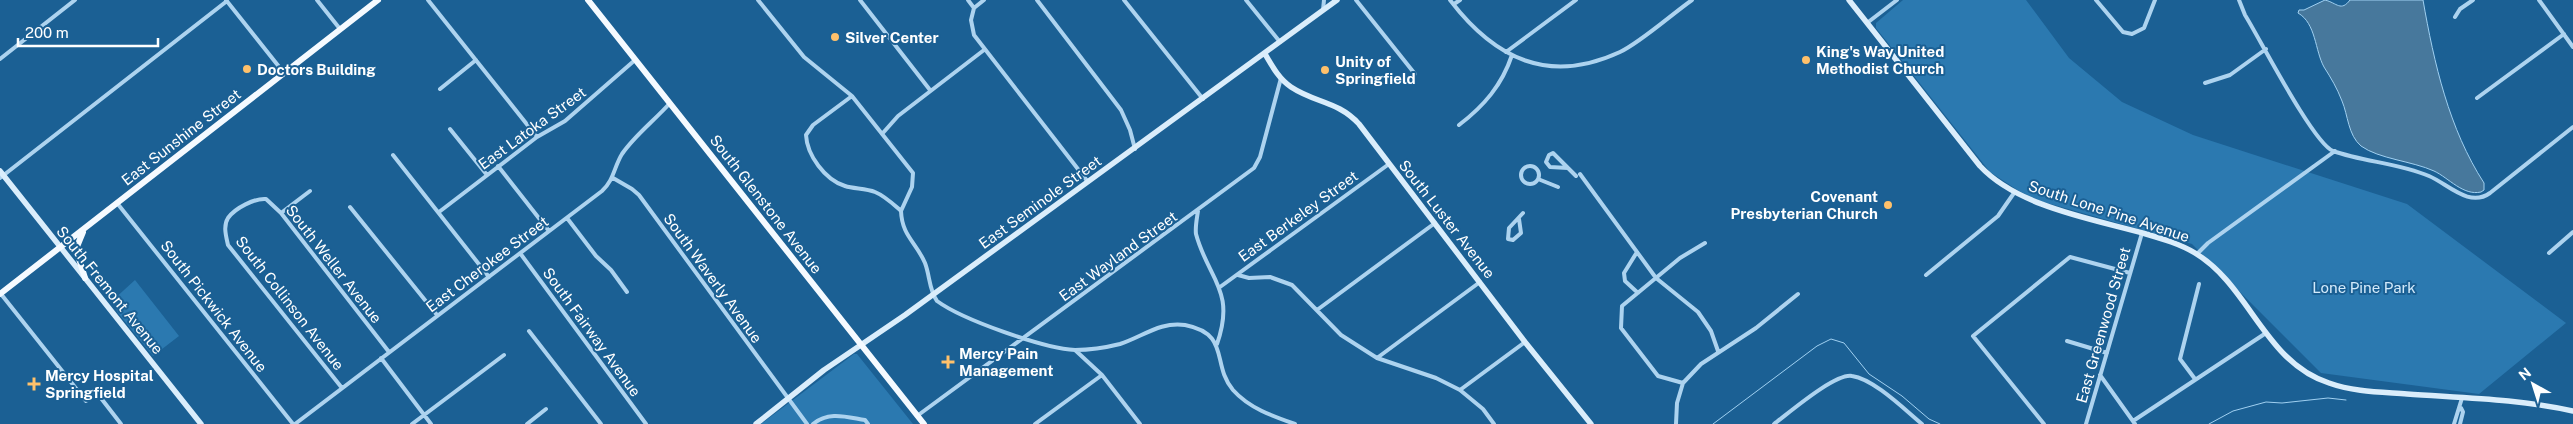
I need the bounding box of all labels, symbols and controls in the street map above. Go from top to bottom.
scale bar [18,15,158,47]
text: 200 m [25,24,69,41]
place label: Silver Center [845,29,939,46]
marker: Silver Center [829,31,841,43]
place label: King's Way United Methodist Church [1816,43,1944,77]
place label: Unity of Springfield [1335,53,1416,87]
marker: King's Way United Methodist Church [1800,54,1812,66]
place label: Doctors Building [257,61,376,78]
marker: Doctors Building [241,63,253,75]
marker: Unity of Springfield [1319,64,1331,76]
street label: East Latoka Street [475,83,589,173]
street label: East Sunshine Street [118,85,244,189]
street label: South Glenstone Avenue [707,131,825,277]
street label: East Seminole Street [976,152,1105,252]
street label: South Luster Avenue [1396,157,1498,281]
street label: East Berkeley Street [1235,167,1361,265]
street label: South Lone Pine Avenue [2026,177,2192,245]
place label: Covenant Presbyterian Church [1730,188,1878,222]
marker: Covenant Presbyterian Church [1882,199,1894,211]
street label: South Weller Avenue [283,202,385,326]
street label: East Wayland Street [1056,207,1180,304]
street label: South Waverly Avenue [660,210,766,346]
street label: East Cherokee Street [423,212,552,315]
street label: South Fremont Avenue [53,223,167,357]
street label: South Collinson Avenue [232,233,348,373]
street label: South Pickwick Avenue [157,237,271,375]
street label: East Greenwood Street [2073,245,2133,405]
street label: South Fairway Avenue [540,264,644,400]
park label: Lone Pine Park [2312,279,2416,296]
place label: Mercy Pain Management [959,345,1053,379]
marker: Mercy Pain Management [941,355,955,369]
north arrow [2508,359,2558,409]
text: N [2516,364,2534,384]
place label: Mercy Hospital Springfield [45,367,154,401]
marker: Mercy Hospital Springfield [27,377,41,391]

